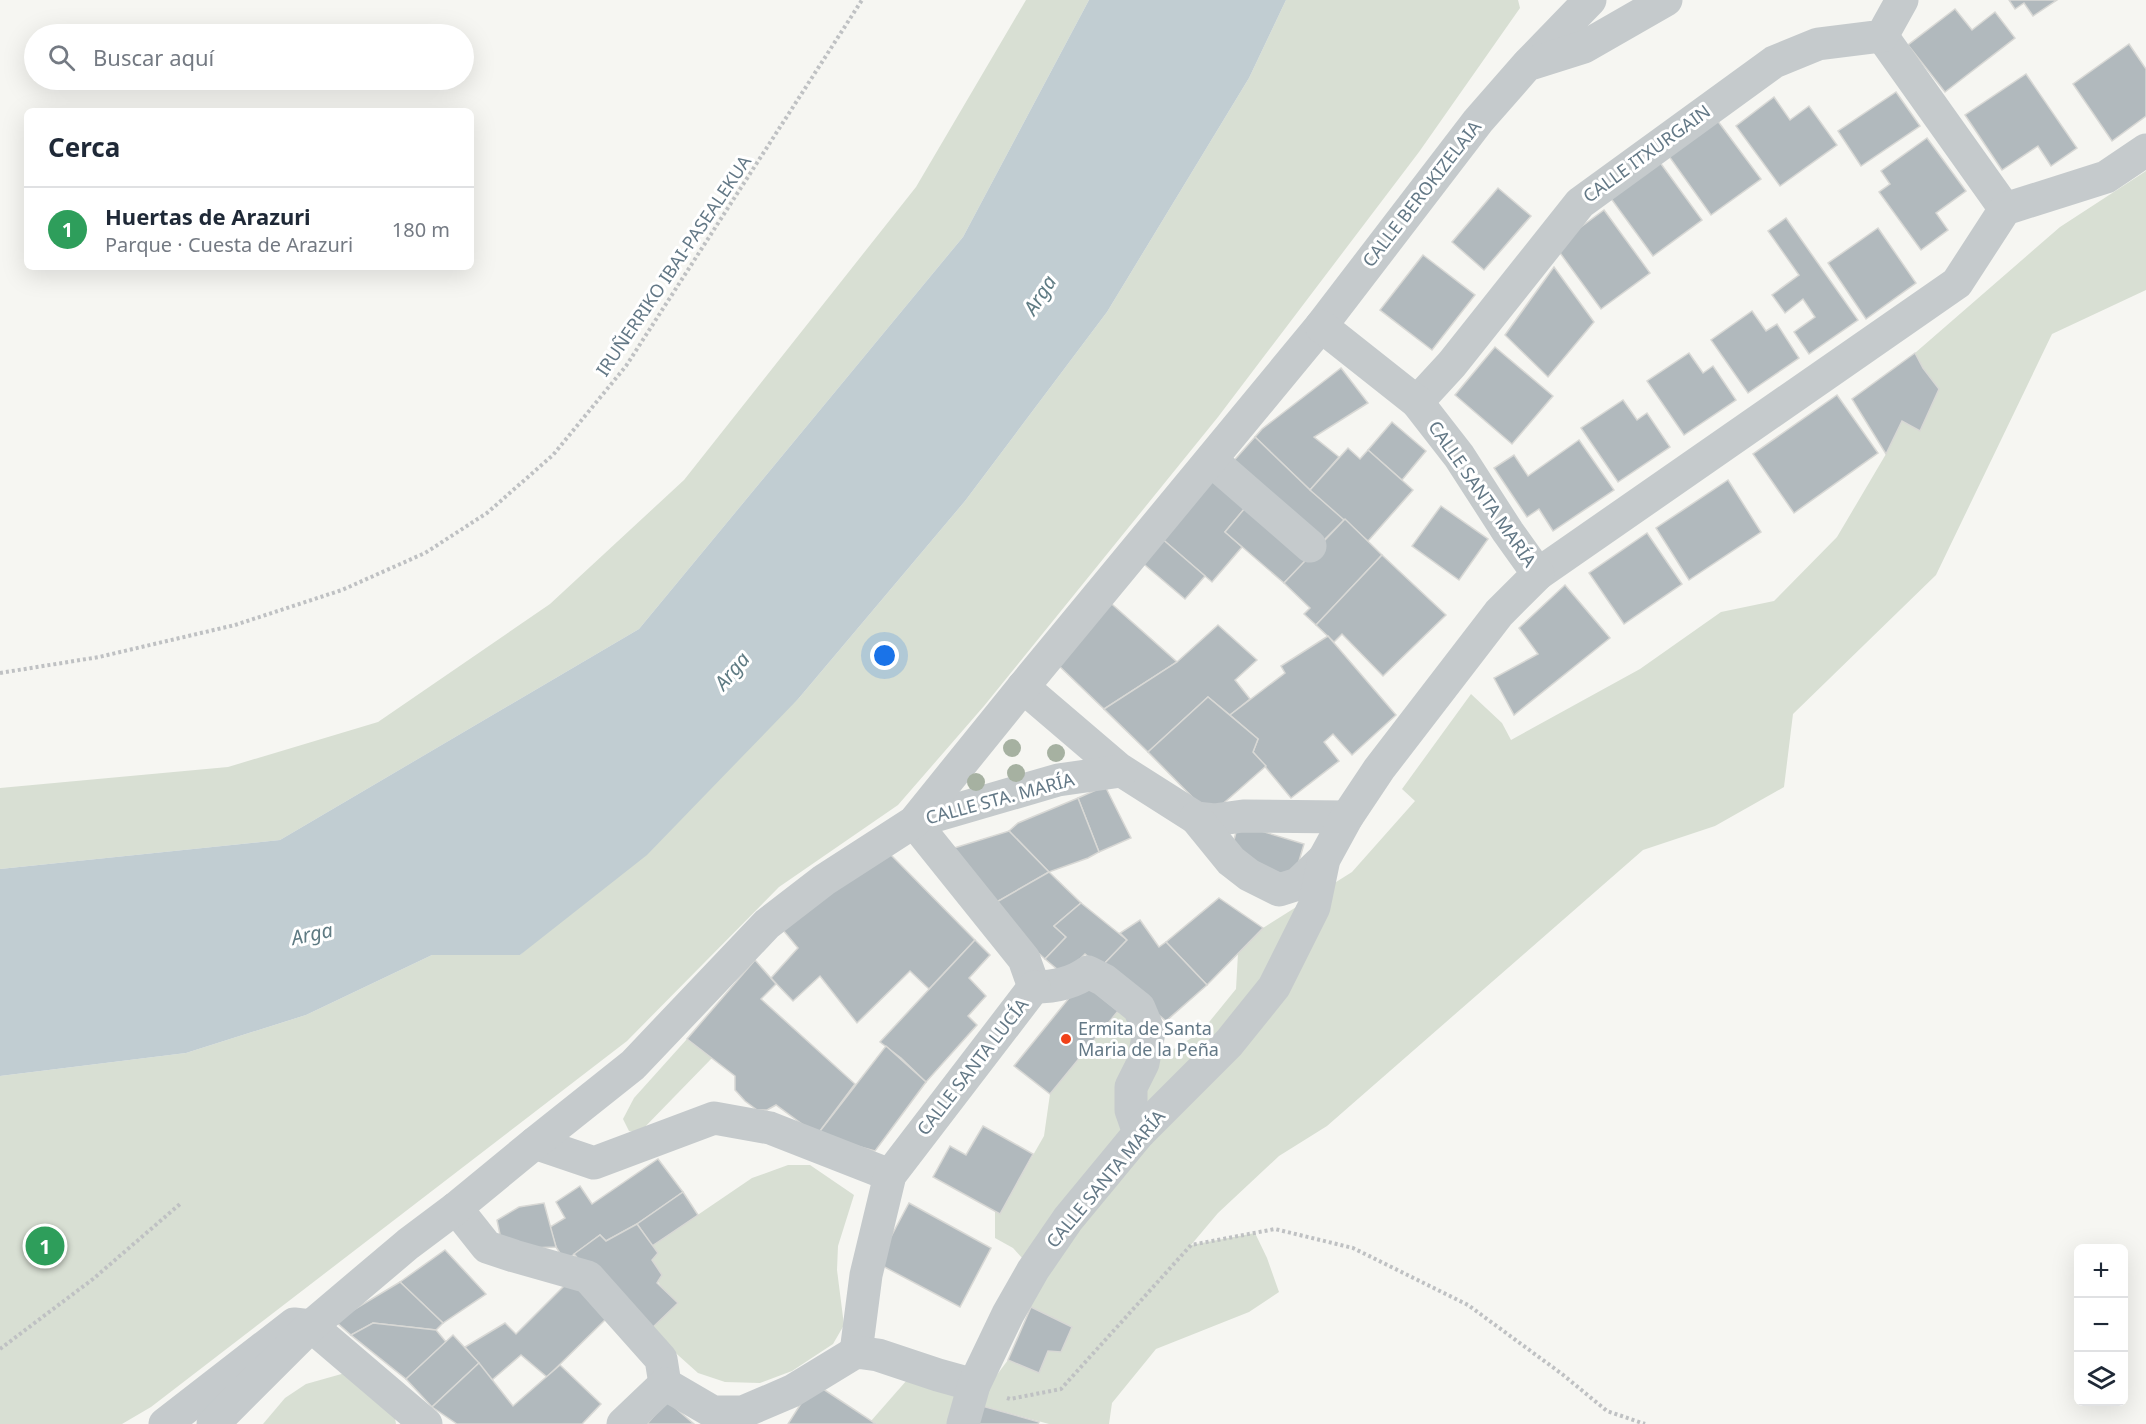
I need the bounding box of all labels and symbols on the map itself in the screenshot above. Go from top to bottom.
street label: CALLE ITXURGAIN [1578,99,1715,208]
street label: CALLE BEROKIZELAIA [1357,115,1486,271]
street label: IRUÑERRIKO IBAI-PASEALEKUA [590,150,756,380]
water label: Arga [1016,270,1062,321]
street label: CALLE SANTA MARÍA [1423,416,1543,572]
your location [870,641,899,670]
water label: Arga [707,646,755,697]
street label: CALLE STA. MARÍA [923,767,1077,829]
water label: Arga [287,916,335,951]
street label: CALLE SANTA LUCÍA [911,992,1034,1140]
place label: Ermita de Santa Maria de la Peña [1078,1016,1219,1061]
marker: Ermita de Santa Maria de la Peña [1059,1032,1073,1046]
street label: CALLE SANTA MARÍA [1040,1104,1170,1252]
pin: 1 [26,1224,64,1268]

